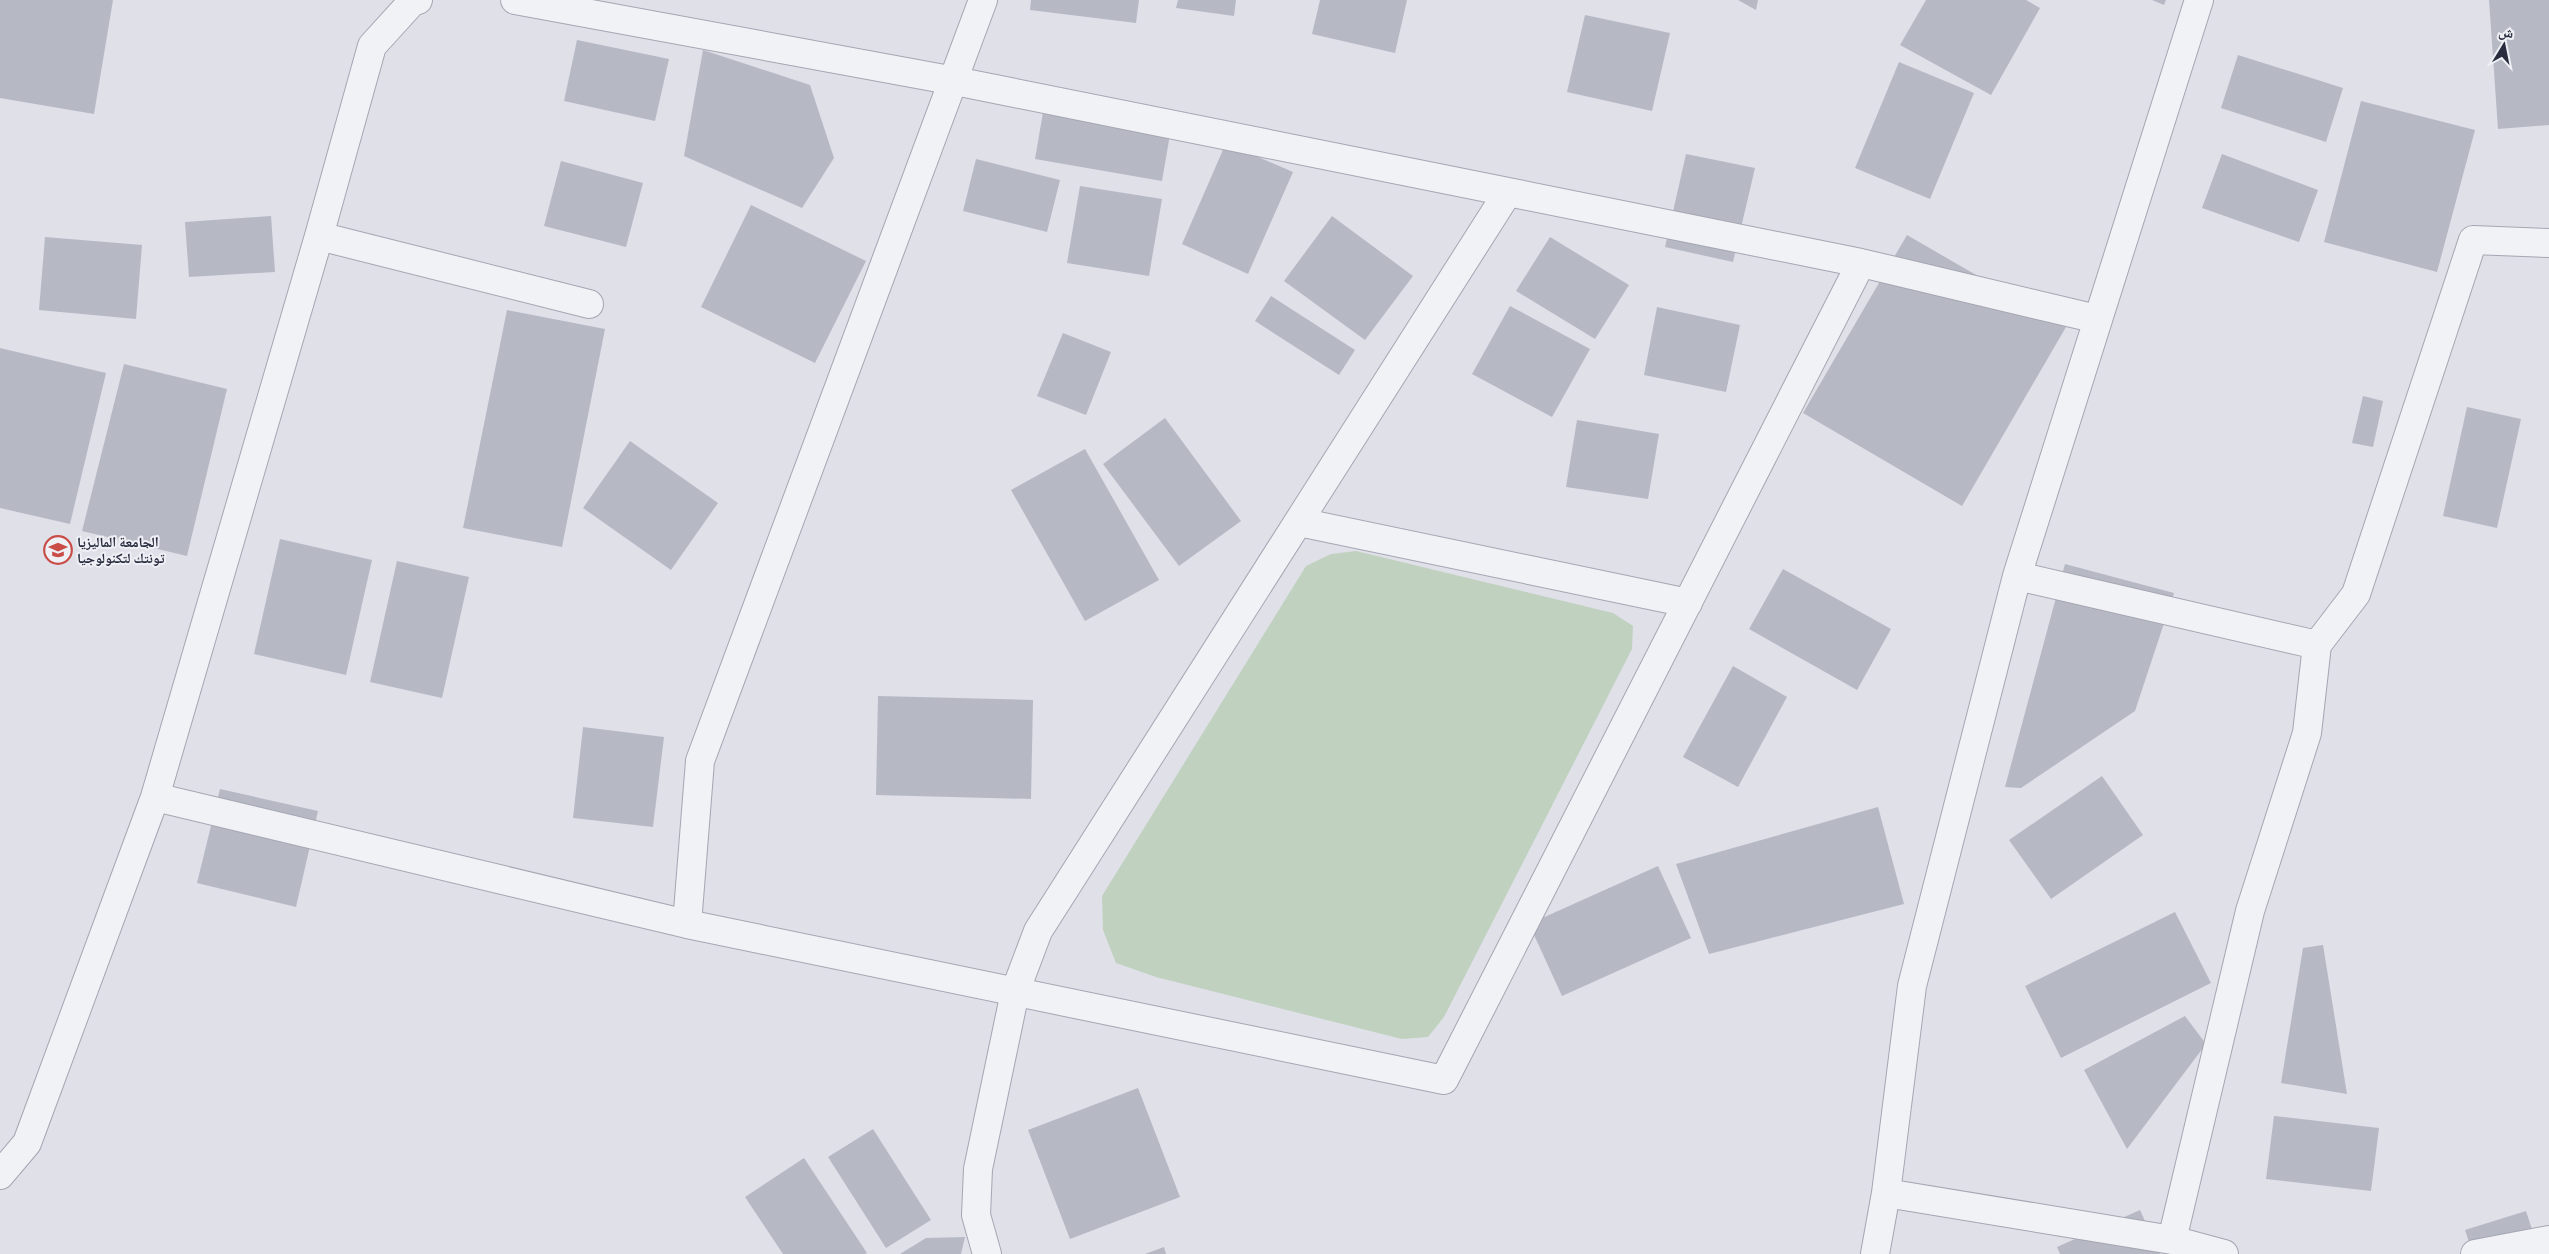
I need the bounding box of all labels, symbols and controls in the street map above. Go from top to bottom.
north arrow [2479,20,2529,70]
text: ش [2497,23,2515,42]
place label: الجامعة الماليزيا تونتك لتكنولوجيا [77,534,165,567]
school or university icon: الجامعة الماليزيا تونتك لتكنولوجيا [43,535,73,565]

